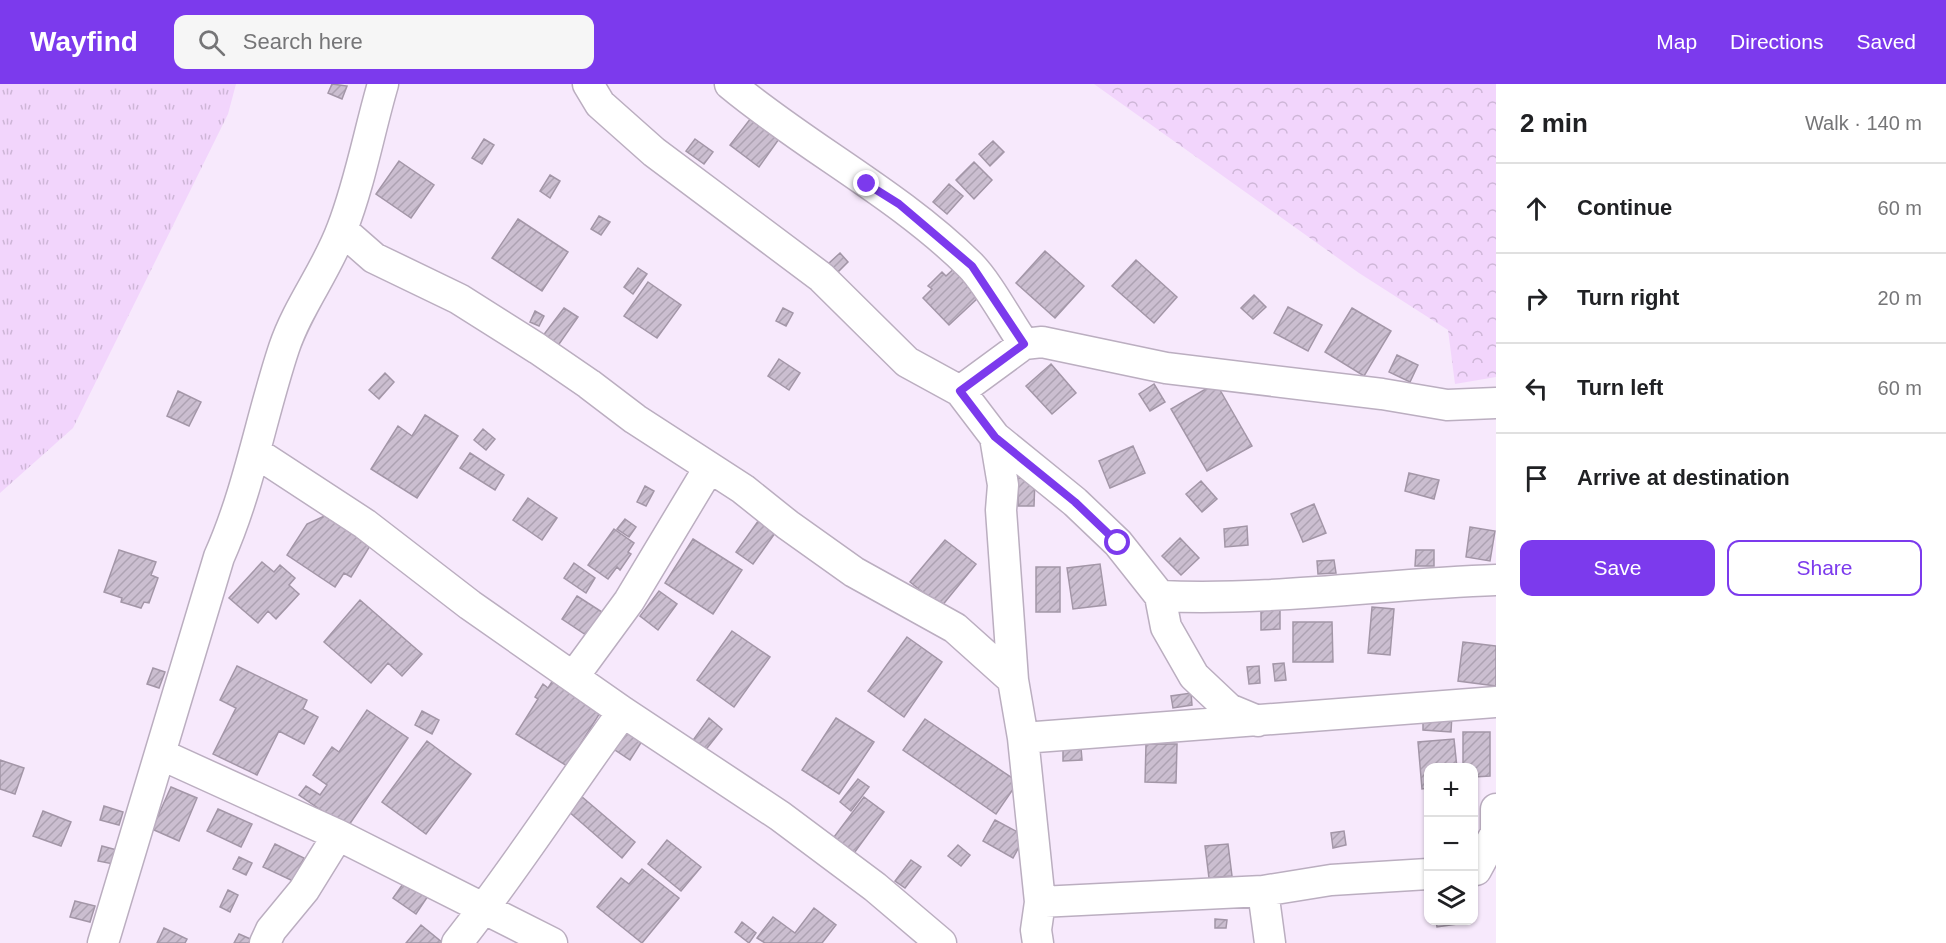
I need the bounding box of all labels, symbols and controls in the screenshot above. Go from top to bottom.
search box [174,15,594,69]
text: Wayfind [30,26,138,57]
icon: search [195,26,228,59]
text: Search here [243,29,363,54]
text: Map [1656,30,1697,53]
text: Directions [1730,30,1823,53]
text: Saved [1856,30,1916,53]
text: 2 min [1520,108,1588,138]
text: Walk · 140 m [1805,112,1922,134]
route end [853,170,879,196]
icon: ahead [1520,192,1553,225]
text: Continue [1577,195,1672,220]
text: 60 m [1878,197,1922,219]
icon: right [1520,282,1553,315]
text: Turn right [1577,285,1679,310]
text: 20 m [1878,287,1922,309]
icon: left [1520,372,1553,405]
text: Turn left [1577,375,1663,400]
text: 60 m [1878,377,1922,399]
icon: arrive [1520,462,1553,495]
text: Arrive at destination [1577,465,1790,490]
route start [1104,529,1130,555]
button: Save [1520,540,1715,596]
button: Share [1727,540,1922,596]
map controls [1424,763,1478,925]
button: + [1424,763,1478,817]
button: − [1424,817,1478,871]
button: layers [1424,871,1478,925]

